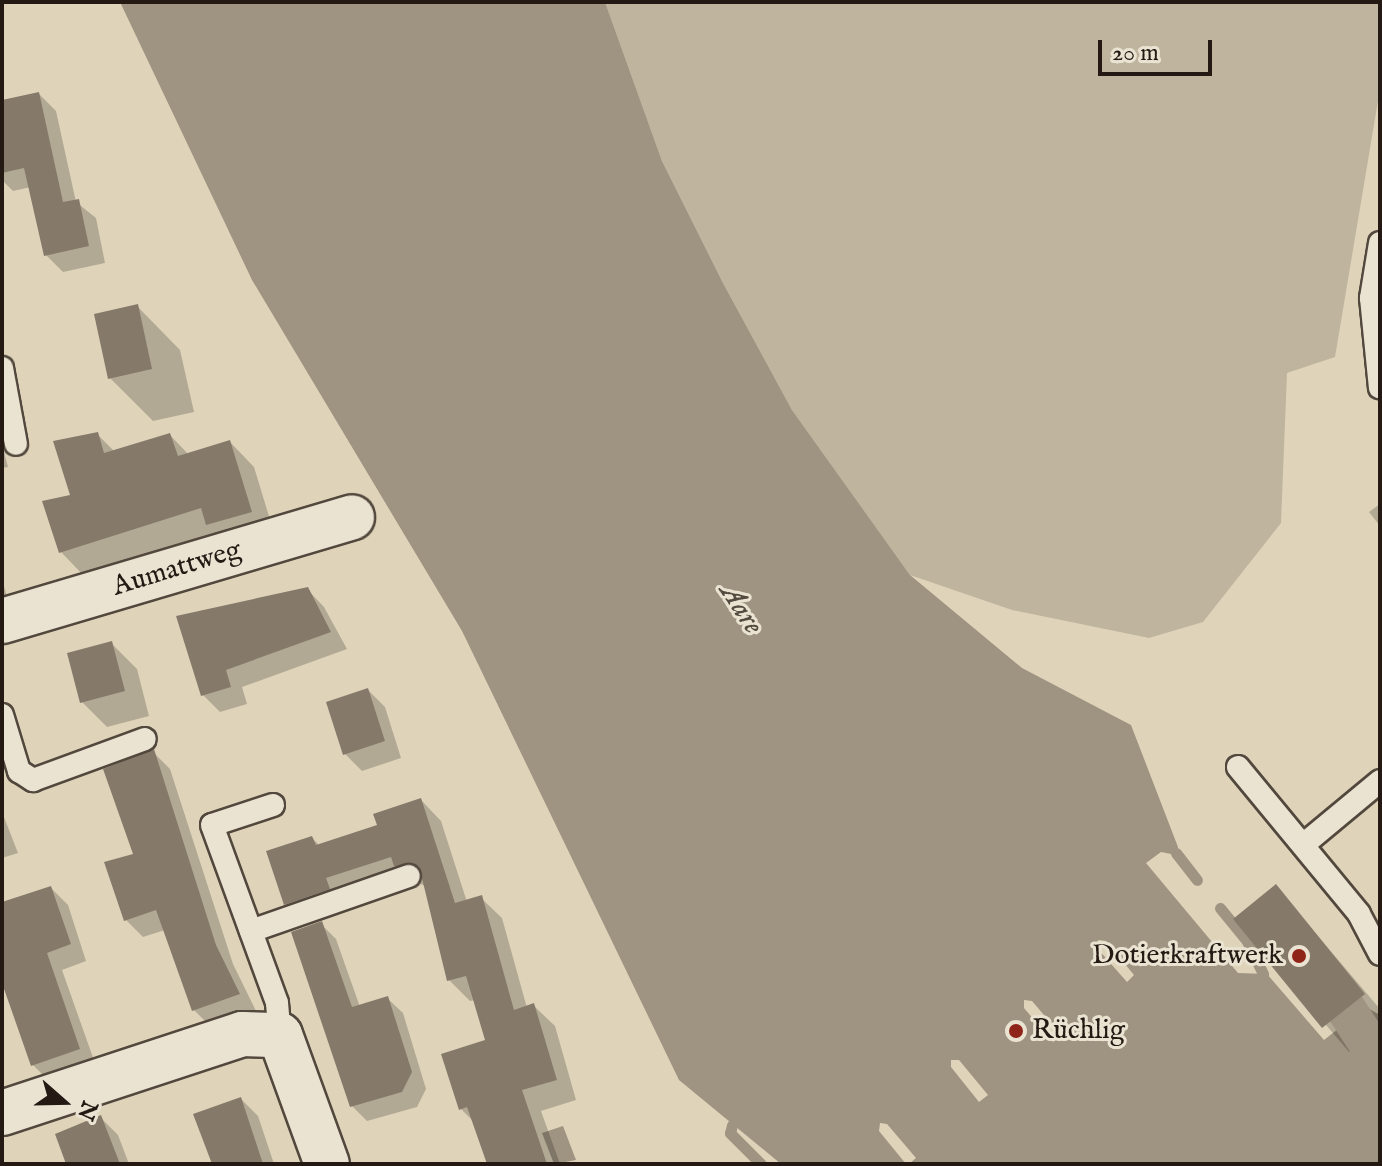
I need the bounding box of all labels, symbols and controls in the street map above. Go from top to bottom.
scale bar [1102,24,1216,74]
text: 20 m [1112,38,1159,69]
street label: Aumattweg [109,534,245,604]
water label: Aare [711,576,771,642]
place label: Dotierkraftwerk [1092,939,1283,973]
marker: Dotierkraftwerk [1290,947,1308,965]
place label: Rüchlig [1032,1014,1125,1048]
marker: Rüchlig [1007,1022,1025,1040]
north arrow [24,1062,104,1142]
text: N [70,1096,103,1124]

